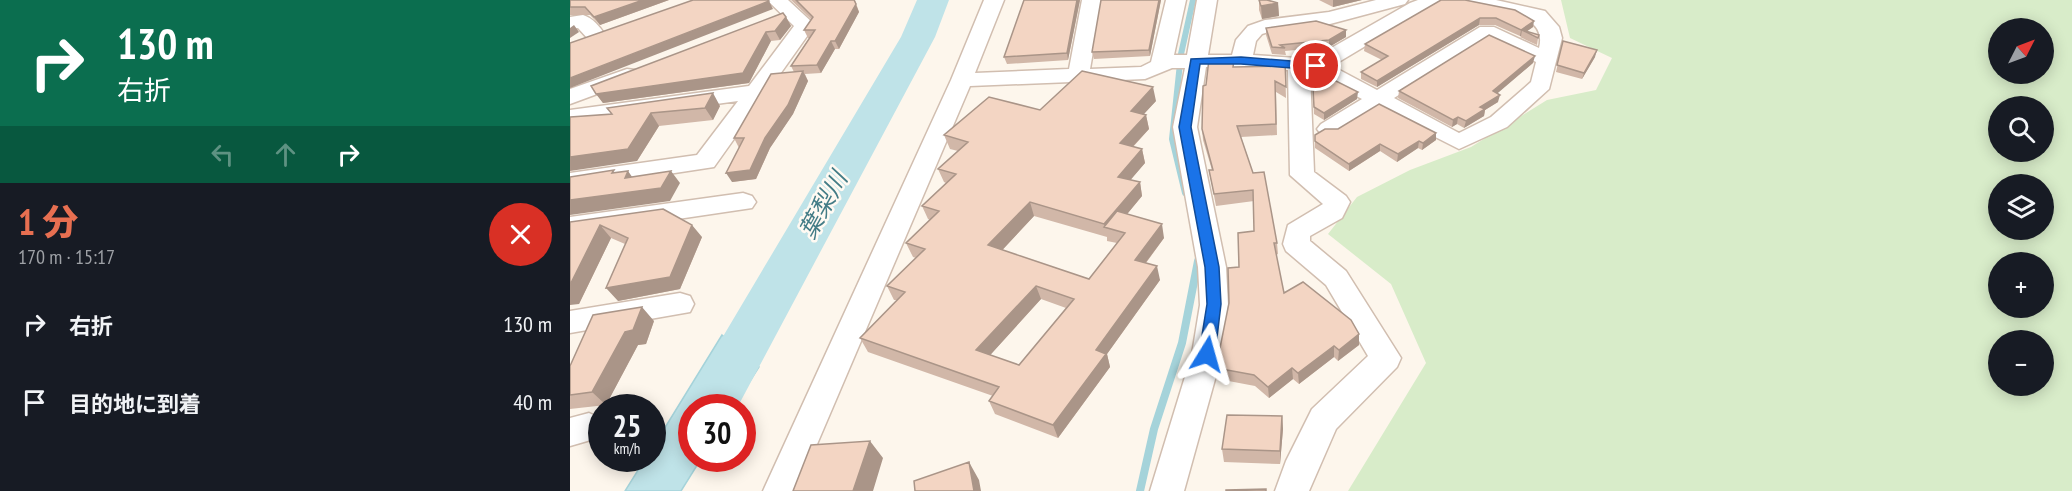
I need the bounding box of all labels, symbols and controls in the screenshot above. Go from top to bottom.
text: 130 m [117,16,214,71]
north arrow [1988,18,2054,84]
map controls [1988,18,2054,396]
icon: right [18,24,96,102]
pin [1290,40,1341,91]
icon: arrive [1299,49,1332,82]
text: 右折 [117,73,171,107]
button: search [1988,96,2054,162]
icon: left [206,138,239,171]
icon: ahead [269,138,302,171]
icon: right [332,138,365,171]
water label: 葉梨川 [792,163,855,244]
button: layers [1988,174,2054,240]
text: 1 分 [18,198,79,245]
button: close [489,203,552,266]
text: 170 m · 15:17 [18,244,115,270]
button: + [1988,252,2054,318]
icon: right [18,308,51,341]
text: 130 m [503,310,552,338]
text: 右折 [69,312,113,340]
position arrow [1175,322,1239,386]
button: − [1988,330,2054,396]
icon: arrive [18,386,51,419]
text: 40 m [513,388,552,416]
text: 目的地に到着 [69,390,201,418]
speed limit sign: 30 [678,394,756,472]
text: 25 [613,406,641,445]
text: km/h [614,439,640,458]

